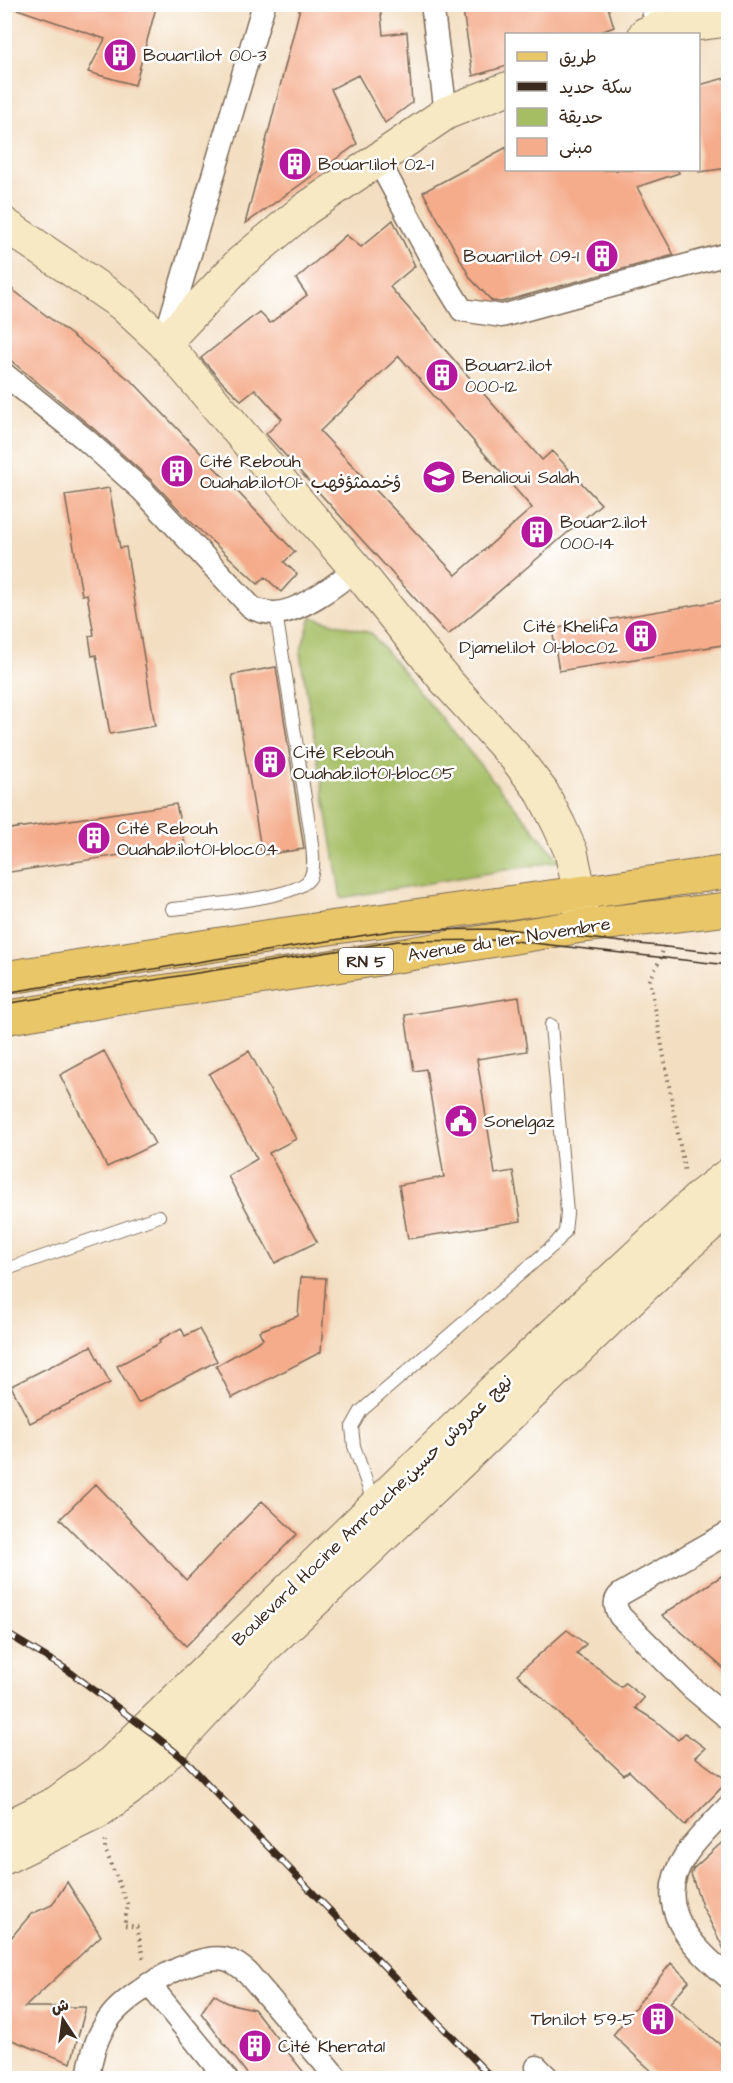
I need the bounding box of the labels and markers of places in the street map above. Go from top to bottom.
building icon: Bouar1.ilot 00-3 [102,37,138,73]
place label: Bouar1.ilot 00-3 [143,43,267,68]
building icon: Bouar1.ilot 02-1 [277,146,313,182]
place label: Bouar1.ilot 02-1 [318,152,434,177]
building icon: Bouar1.ilot 09-1 [584,238,620,274]
place label: Bouar1.ilot 09-1 [463,244,579,269]
place label: Bouar2.ilot 000-12 [465,353,553,399]
building icon: Bouar2.ilot 000-12 [424,357,460,393]
place label: Cité Rebouh Ouahab.ilot01- ؤخممثؤفهب [200,449,401,495]
building icon: Cité Rebouh Ouahab.ilot01- ؤخممثؤفهب [159,453,195,489]
school or university icon: Benalioui Salah [421,459,457,495]
place label: Benalioui Salah [462,465,579,490]
place label: Bouar2.ilot 000-14 [560,510,648,556]
building icon: Bouar2.ilot 000-14 [519,514,555,550]
place label: Cité Khelifa Djamel.ilot 01-bloc02 [459,614,619,660]
building icon: Cité Khelifa Djamel.ilot 01-bloc02 [623,618,659,654]
place label: Cité Rebouh Ouahab.ilot01-bloc05 [293,740,455,786]
building icon: Cité Rebouh Ouahab.ilot01-bloc05 [252,744,288,780]
place label: Cité Rebouh Ouahab.ilot01-bloc04 [117,816,278,862]
building icon: Cité Rebouh Ouahab.ilot01-bloc04 [76,820,112,856]
public building icon: Sonelgaz [443,1103,479,1139]
place label: Sonelgaz [484,1109,555,1135]
building icon: Tbn.ilot 59-5 [640,2001,676,2037]
place label: Tbn.ilot 59-5 [531,2007,635,2032]
building icon: Cité Kherata1 [237,2028,273,2064]
place label: Cité Kherata1 [278,2034,385,2059]

